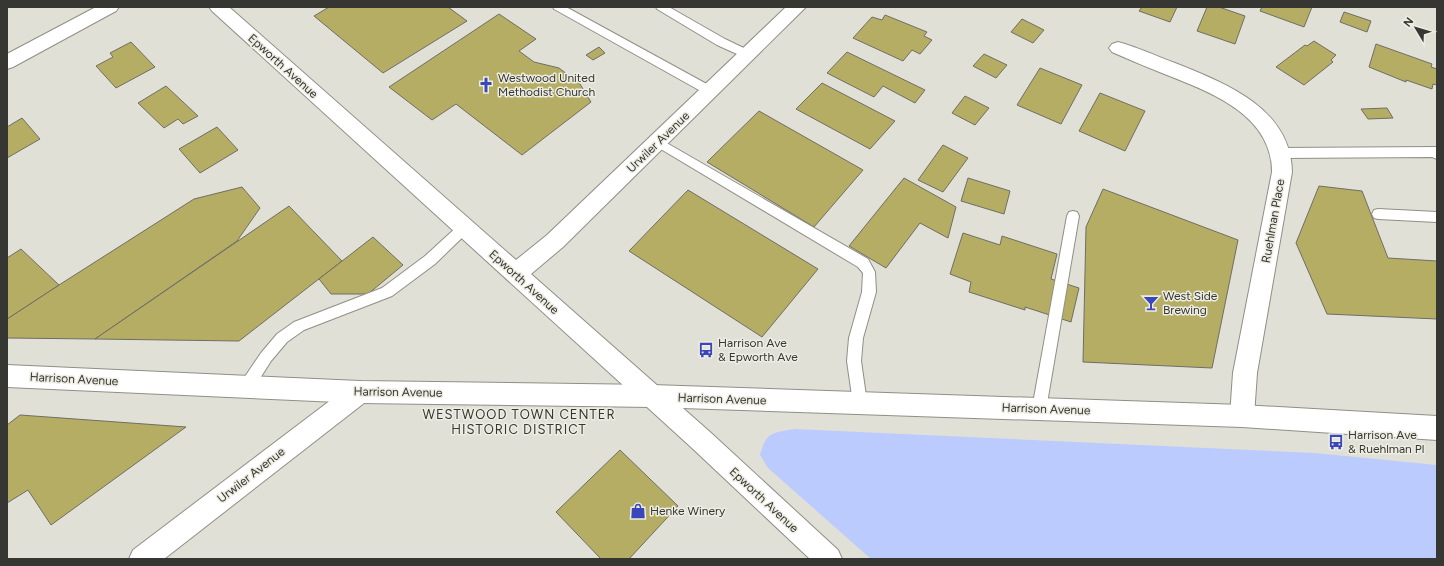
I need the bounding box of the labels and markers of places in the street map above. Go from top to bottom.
place label: Westwood United Methodist Church [498,71,595,99]
church icon: Westwood United Methodist Church [477,76,495,94]
place label: West Side Brewing [1163,289,1218,317]
bar icon: West Side Brewing [1142,294,1160,312]
place label: Harrison Ave & Epworth Ave [718,336,798,364]
bus stop icon: Harrison Ave & Epworth Ave [697,341,715,359]
place label: Harrison Ave & Ruehlman Pl [1348,428,1424,456]
bus stop icon: Harrison Ave & Ruehlman Pl [1327,433,1345,451]
shop icon: Henke Winery [629,502,647,520]
place label: Henke Winery [650,504,726,518]

